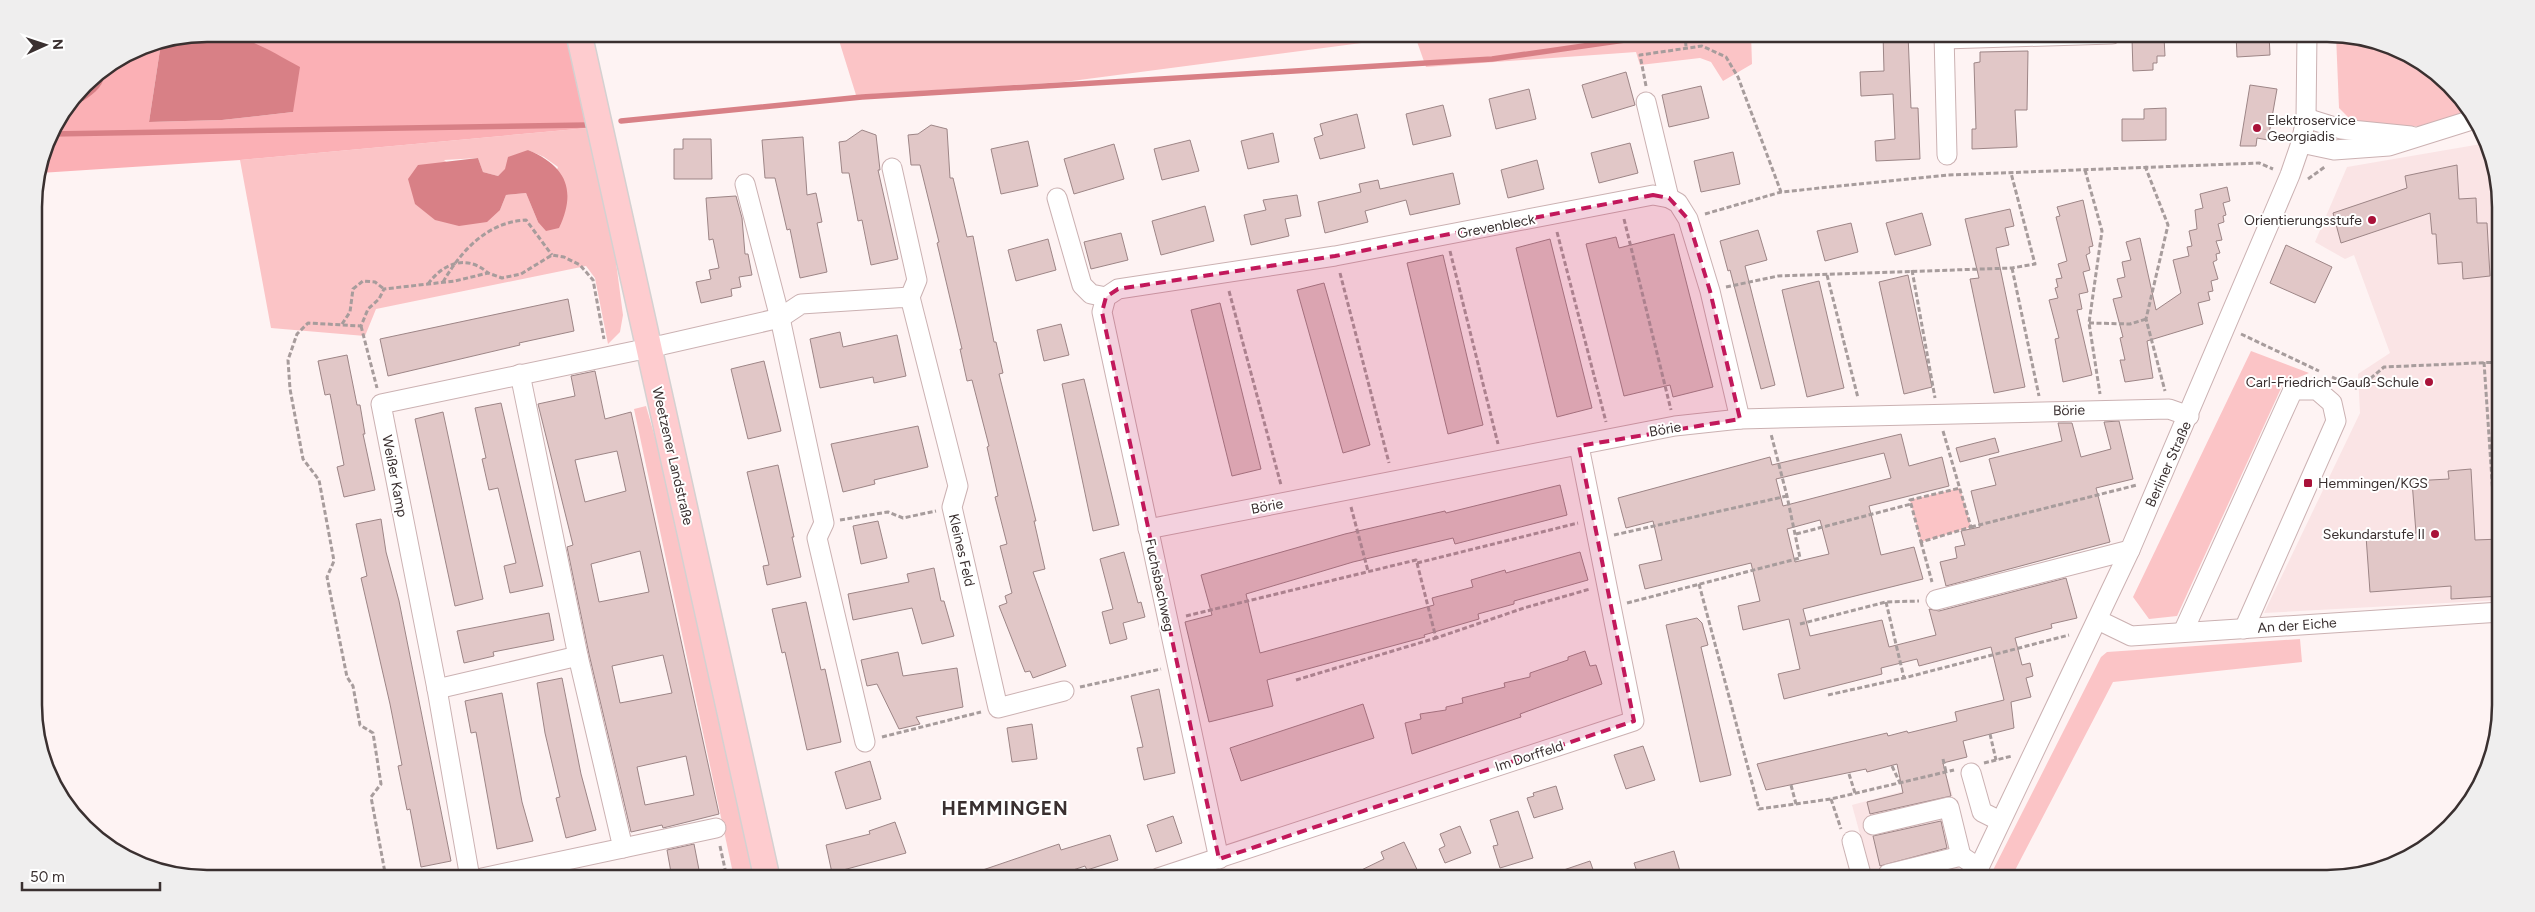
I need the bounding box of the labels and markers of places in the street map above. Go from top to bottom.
place label: Elektroservice Georgiadis [2267,112,2356,145]
marker: Elektroservice Georgiadis [2251,122,2263,134]
place label: Orientierungsstufe [2244,212,2362,229]
marker: Orientierungsstufe [2366,214,2378,226]
place label: Carl-Friedrich-Gauß-Schule [2246,374,2419,391]
marker: Carl-Friedrich-Gauß-Schule [2423,376,2435,388]
place label: Hemmingen/KGS [2318,475,2428,492]
marker: Hemmingen/KGS [2302,477,2314,489]
place label: Sekundarstufe II [2323,526,2425,543]
marker: Sekundarstufe II [2429,528,2441,540]

